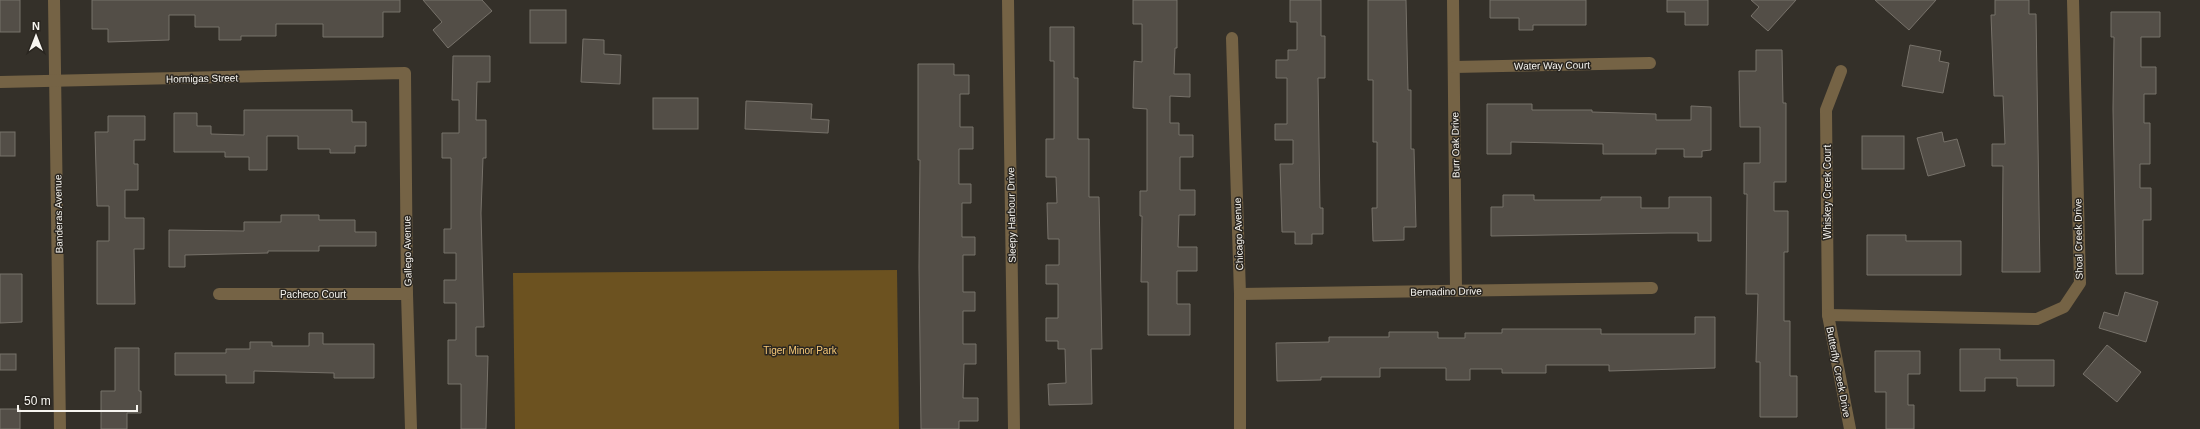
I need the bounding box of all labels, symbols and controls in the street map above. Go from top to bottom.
north arrow [16,16,56,56]
text: N [32,20,40,32]
street label: Water Way Court [1514,59,1590,72]
street label: Hormigas Street [166,72,238,85]
street label: Burr Oak Drive [1449,111,1462,178]
street label: Whiskey Creek Court [1822,145,1833,239]
street label: Sleepy Harbour Drive [1005,167,1018,263]
street label: Banderas Avenue [52,174,65,253]
street label: Chicago Avenue [1232,197,1245,270]
street label: Shoal Creek Drive [2072,198,2085,280]
street label: Gallego Avenue [401,215,414,286]
street label: Bernadino Drive [1410,285,1482,298]
street label: Pacheco Court [280,289,346,300]
street label: Butterfly Creek Drive [1824,326,1853,419]
park label: Tiger Minor Park [763,345,838,356]
scale bar [18,387,137,413]
text: 50 m [24,394,51,408]

